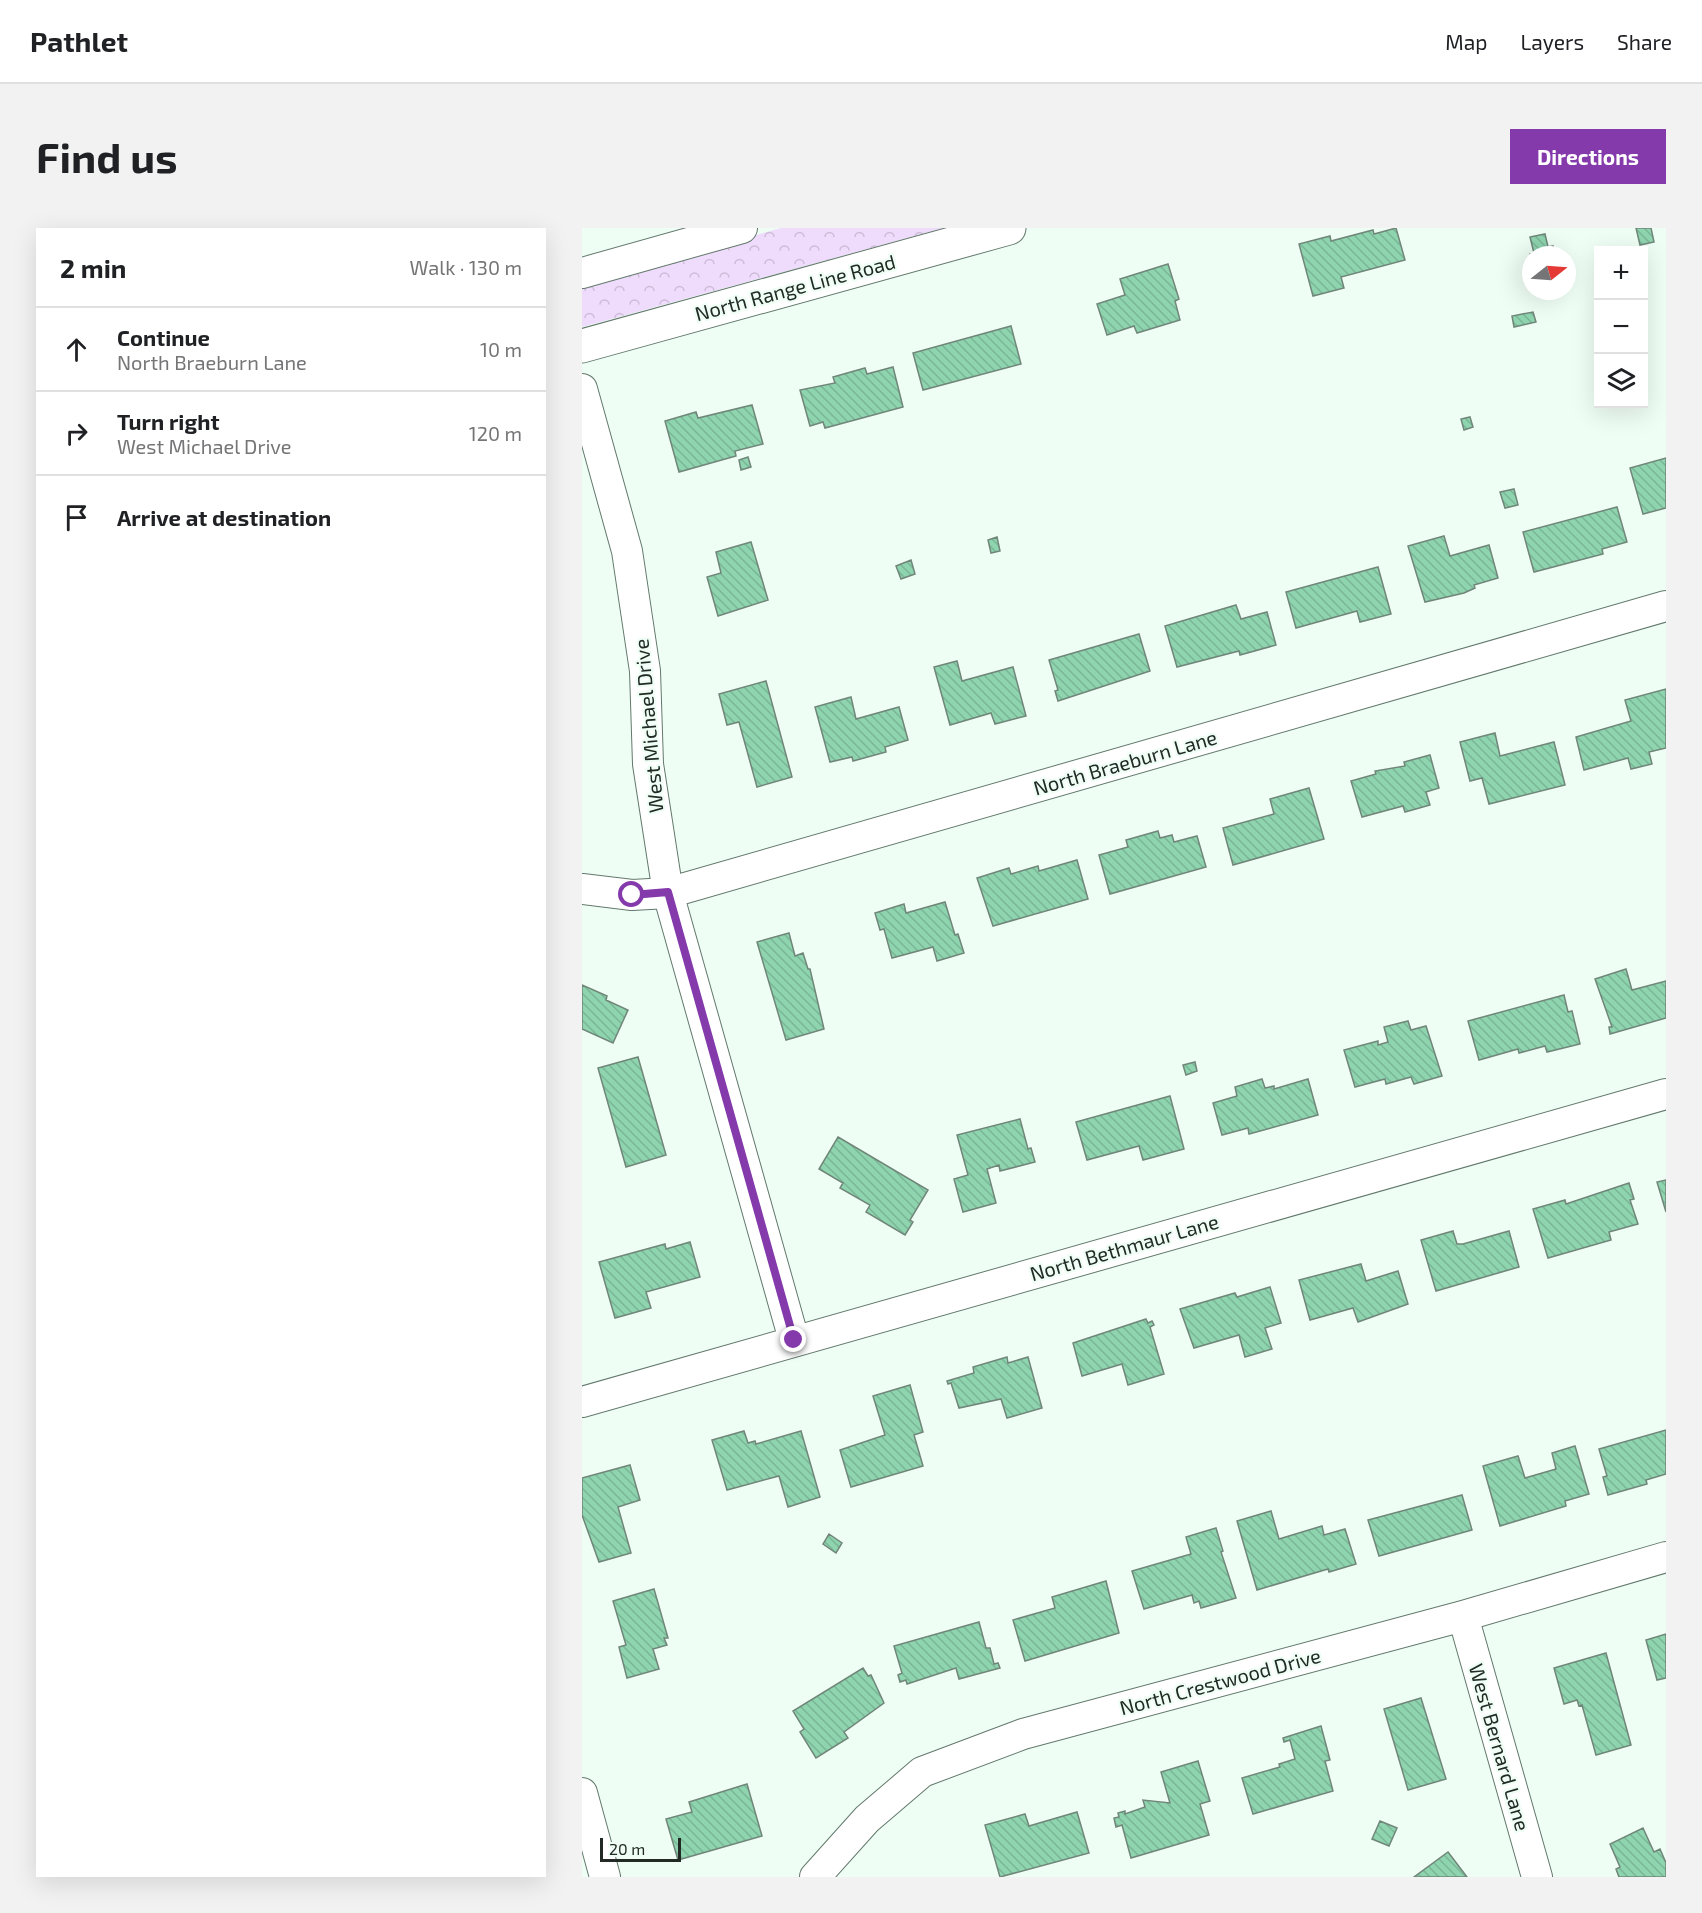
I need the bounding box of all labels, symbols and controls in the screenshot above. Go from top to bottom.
text: Pathlet [30,24,128,58]
text: Map [1445,29,1487,54]
text: Layers [1520,29,1584,54]
text: Share [1617,29,1672,54]
button: Directions [1510,129,1666,184]
text: Find us [36,131,178,181]
north arrow [1522,246,1576,300]
map controls [1594,246,1648,408]
button: + [1594,246,1648,300]
street label: North Range Line Road [692,249,898,325]
text: 2 min [60,252,126,283]
text: Walk · 130 m [410,255,522,279]
button: − [1594,300,1648,354]
text: Continue [117,324,210,350]
icon: ahead [60,333,93,366]
text: 10 m [480,337,522,361]
text: North Braeburn Lane [117,350,307,374]
button: layers [1594,354,1648,408]
text: Turn right [117,408,219,434]
icon: right [60,417,93,450]
text: 120 m [469,421,522,445]
text: West Michael Drive [117,434,292,458]
icon: arrive [60,501,93,534]
text: Arrive at destination [117,504,331,530]
street label: West Michael Drive [628,638,668,814]
street label: North Braeburn Lane [1030,724,1220,800]
route start [618,881,644,907]
street label: North Bethmaur Lane [1027,1209,1221,1285]
route end [780,1326,806,1352]
street label: North Crestwood Drive [1117,1643,1323,1719]
street label: West Bernard Lane [1465,1661,1535,1833]
scale bar [600,1835,681,1862]
text: 20 m [609,1839,645,1858]

